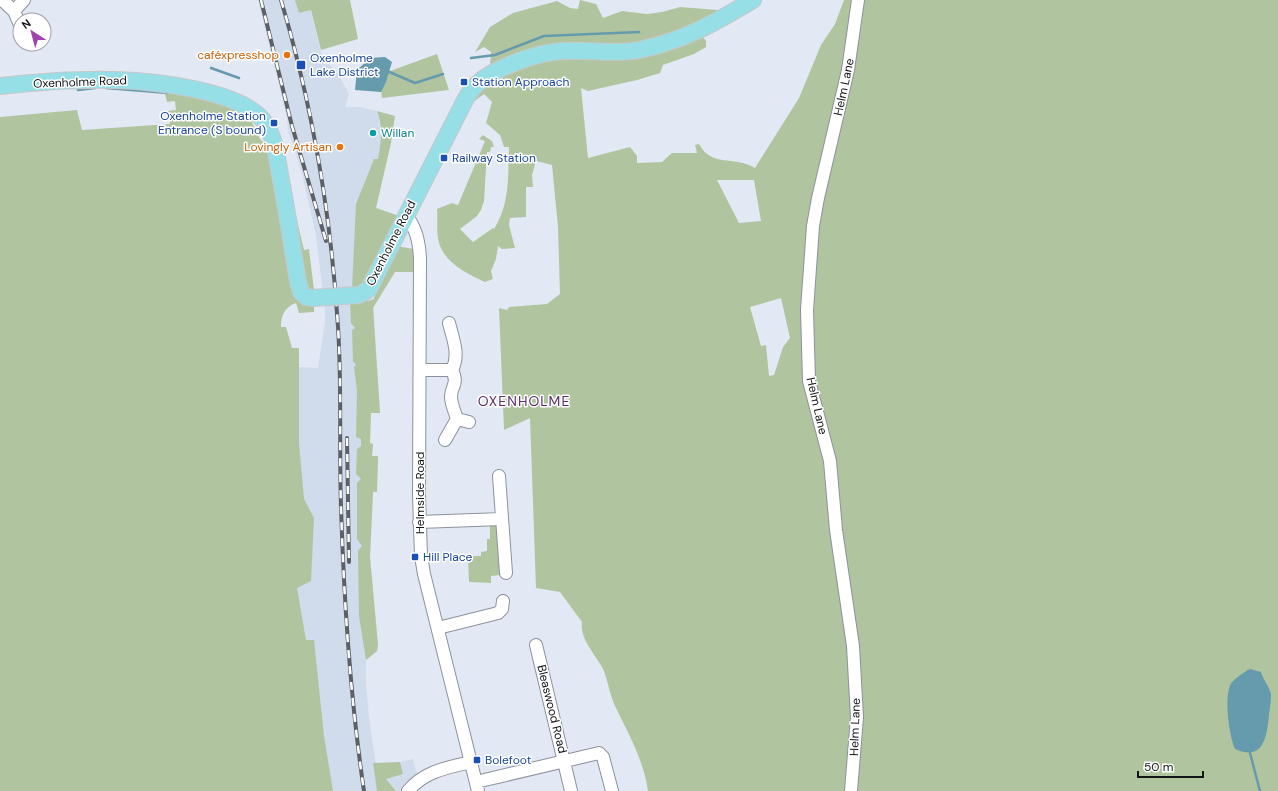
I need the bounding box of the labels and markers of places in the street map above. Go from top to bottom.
place label: caféxpresshop [197,47,279,63]
marker: caféxpresshop [282,50,292,60]
place label: Oxenholme Lake District [310,50,379,80]
marker: Oxenholme Lake District [295,59,307,71]
place label: Station Approach [472,74,570,90]
marker: Station Approach [459,77,469,87]
place label: Oxenholme Station Entrance (S bound) [158,108,266,138]
marker: Oxenholme Station Entrance (S bound) [269,118,279,128]
place label: Willan [381,125,414,141]
marker: Willan [368,128,378,138]
place label: Lovingly Artisan [244,139,332,155]
marker: Lovingly Artisan [335,142,345,152]
place label: Railway Station [452,150,536,166]
marker: Railway Station [439,153,449,163]
place label: Hill Place [423,549,473,565]
marker: Hill Place [410,552,420,562]
place label: Bolefoot [485,752,532,768]
marker: Bolefoot [472,755,482,765]

